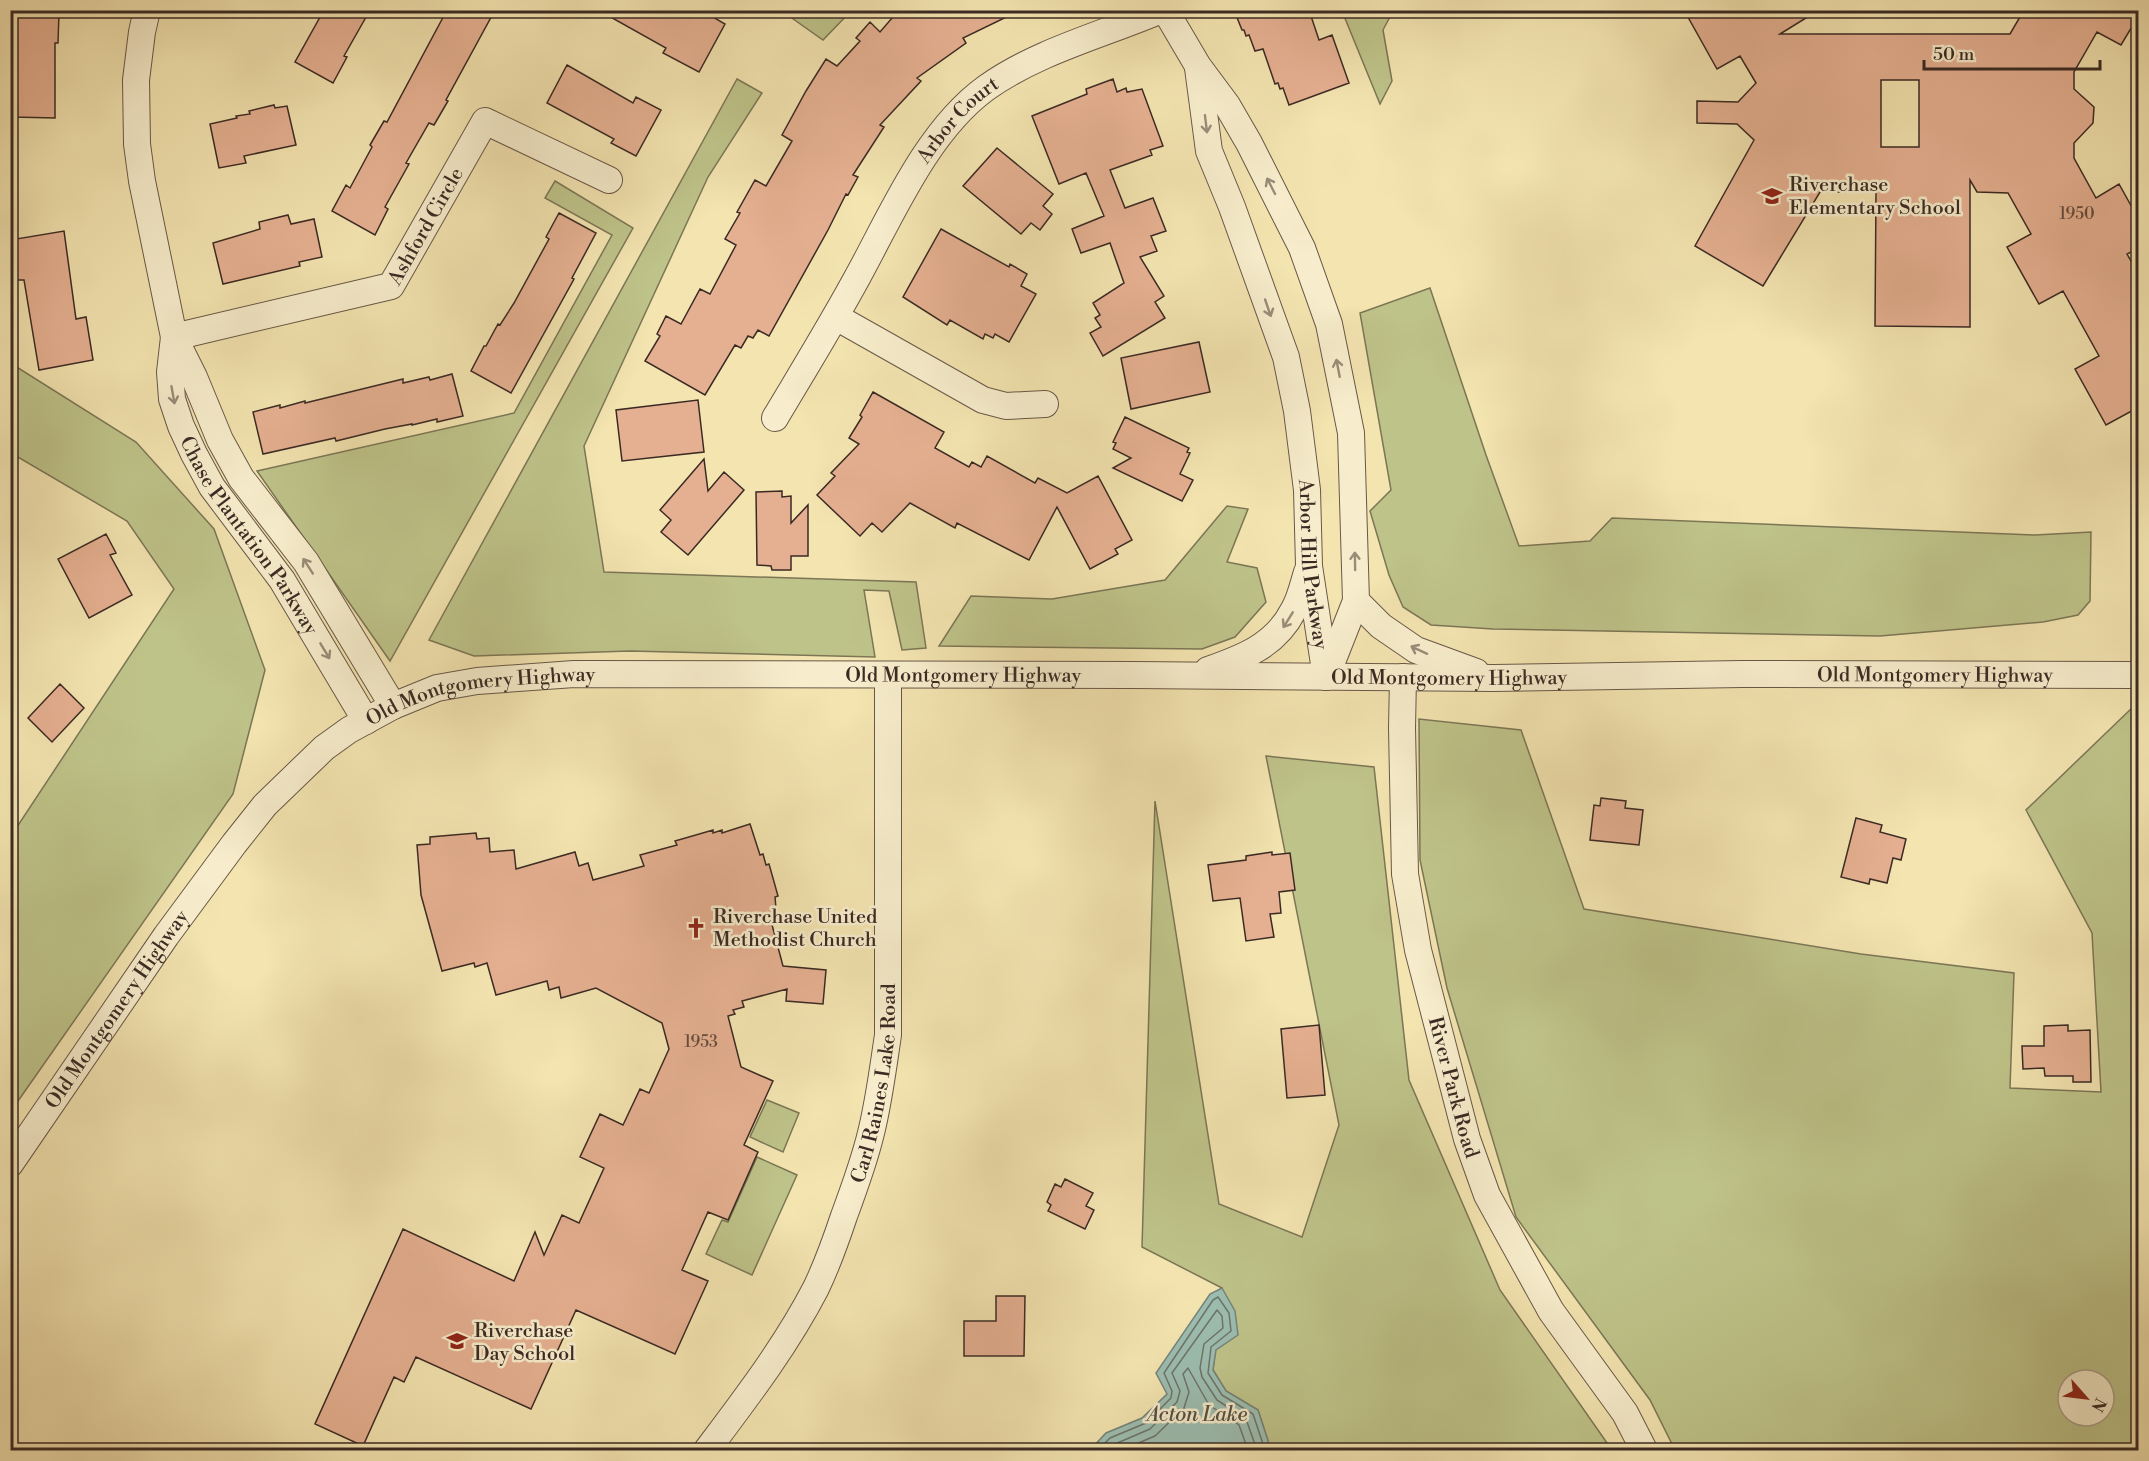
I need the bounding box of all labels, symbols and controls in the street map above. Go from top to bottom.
scale bar [1924,33,2100,71]
text: 50 m [1933,43,1975,66]
street label: Arbor Court [912,72,1004,169]
one-way arrow [1200,114,1211,134]
street label: Ashford Circle [383,164,470,291]
place label: Riverchase Elementary School [1789,173,1961,221]
one-way arrow [1265,177,1276,195]
school or university icon: Riverchase Elementary School [1760,184,1784,208]
house number: 1950 [2059,204,2095,224]
one-way arrow [1264,298,1275,317]
one-way arrow [1332,358,1343,378]
one-way arrow [167,385,178,405]
street label: Chase Plantation Parkway [173,432,323,640]
street label: Arbor Hill Parkway [1292,477,1333,652]
one-way arrow [1349,552,1361,572]
one-way arrow [302,558,314,575]
one-way arrow [1282,611,1294,628]
one-way arrow [319,642,331,659]
one-way arrow [1411,644,1429,655]
street label: Old Montgomery Highway [362,663,595,732]
street label: Old Montgomery Highway [845,663,1081,689]
street label: Old Montgomery Highway [1817,663,2053,689]
street label: Old Montgomery Highway [1331,666,1568,692]
street label: Old Montgomery Highway [40,905,195,1114]
place label: Riverchase United Methodist Church [713,905,878,953]
church icon: Riverchase United Methodist Church [684,916,708,940]
street label: Carl Raines Lake Road [846,983,902,1187]
street label: River Park Road [1422,1014,1484,1162]
house number: 1953 [684,1032,718,1052]
place label: Riverchase Day School [474,1319,575,1367]
school or university icon: Riverchase Day School [445,1329,469,1353]
north arrow [2056,1368,2116,1428]
text: N [2086,1394,2110,1415]
water label: Acton Lake [1145,1402,1248,1428]

